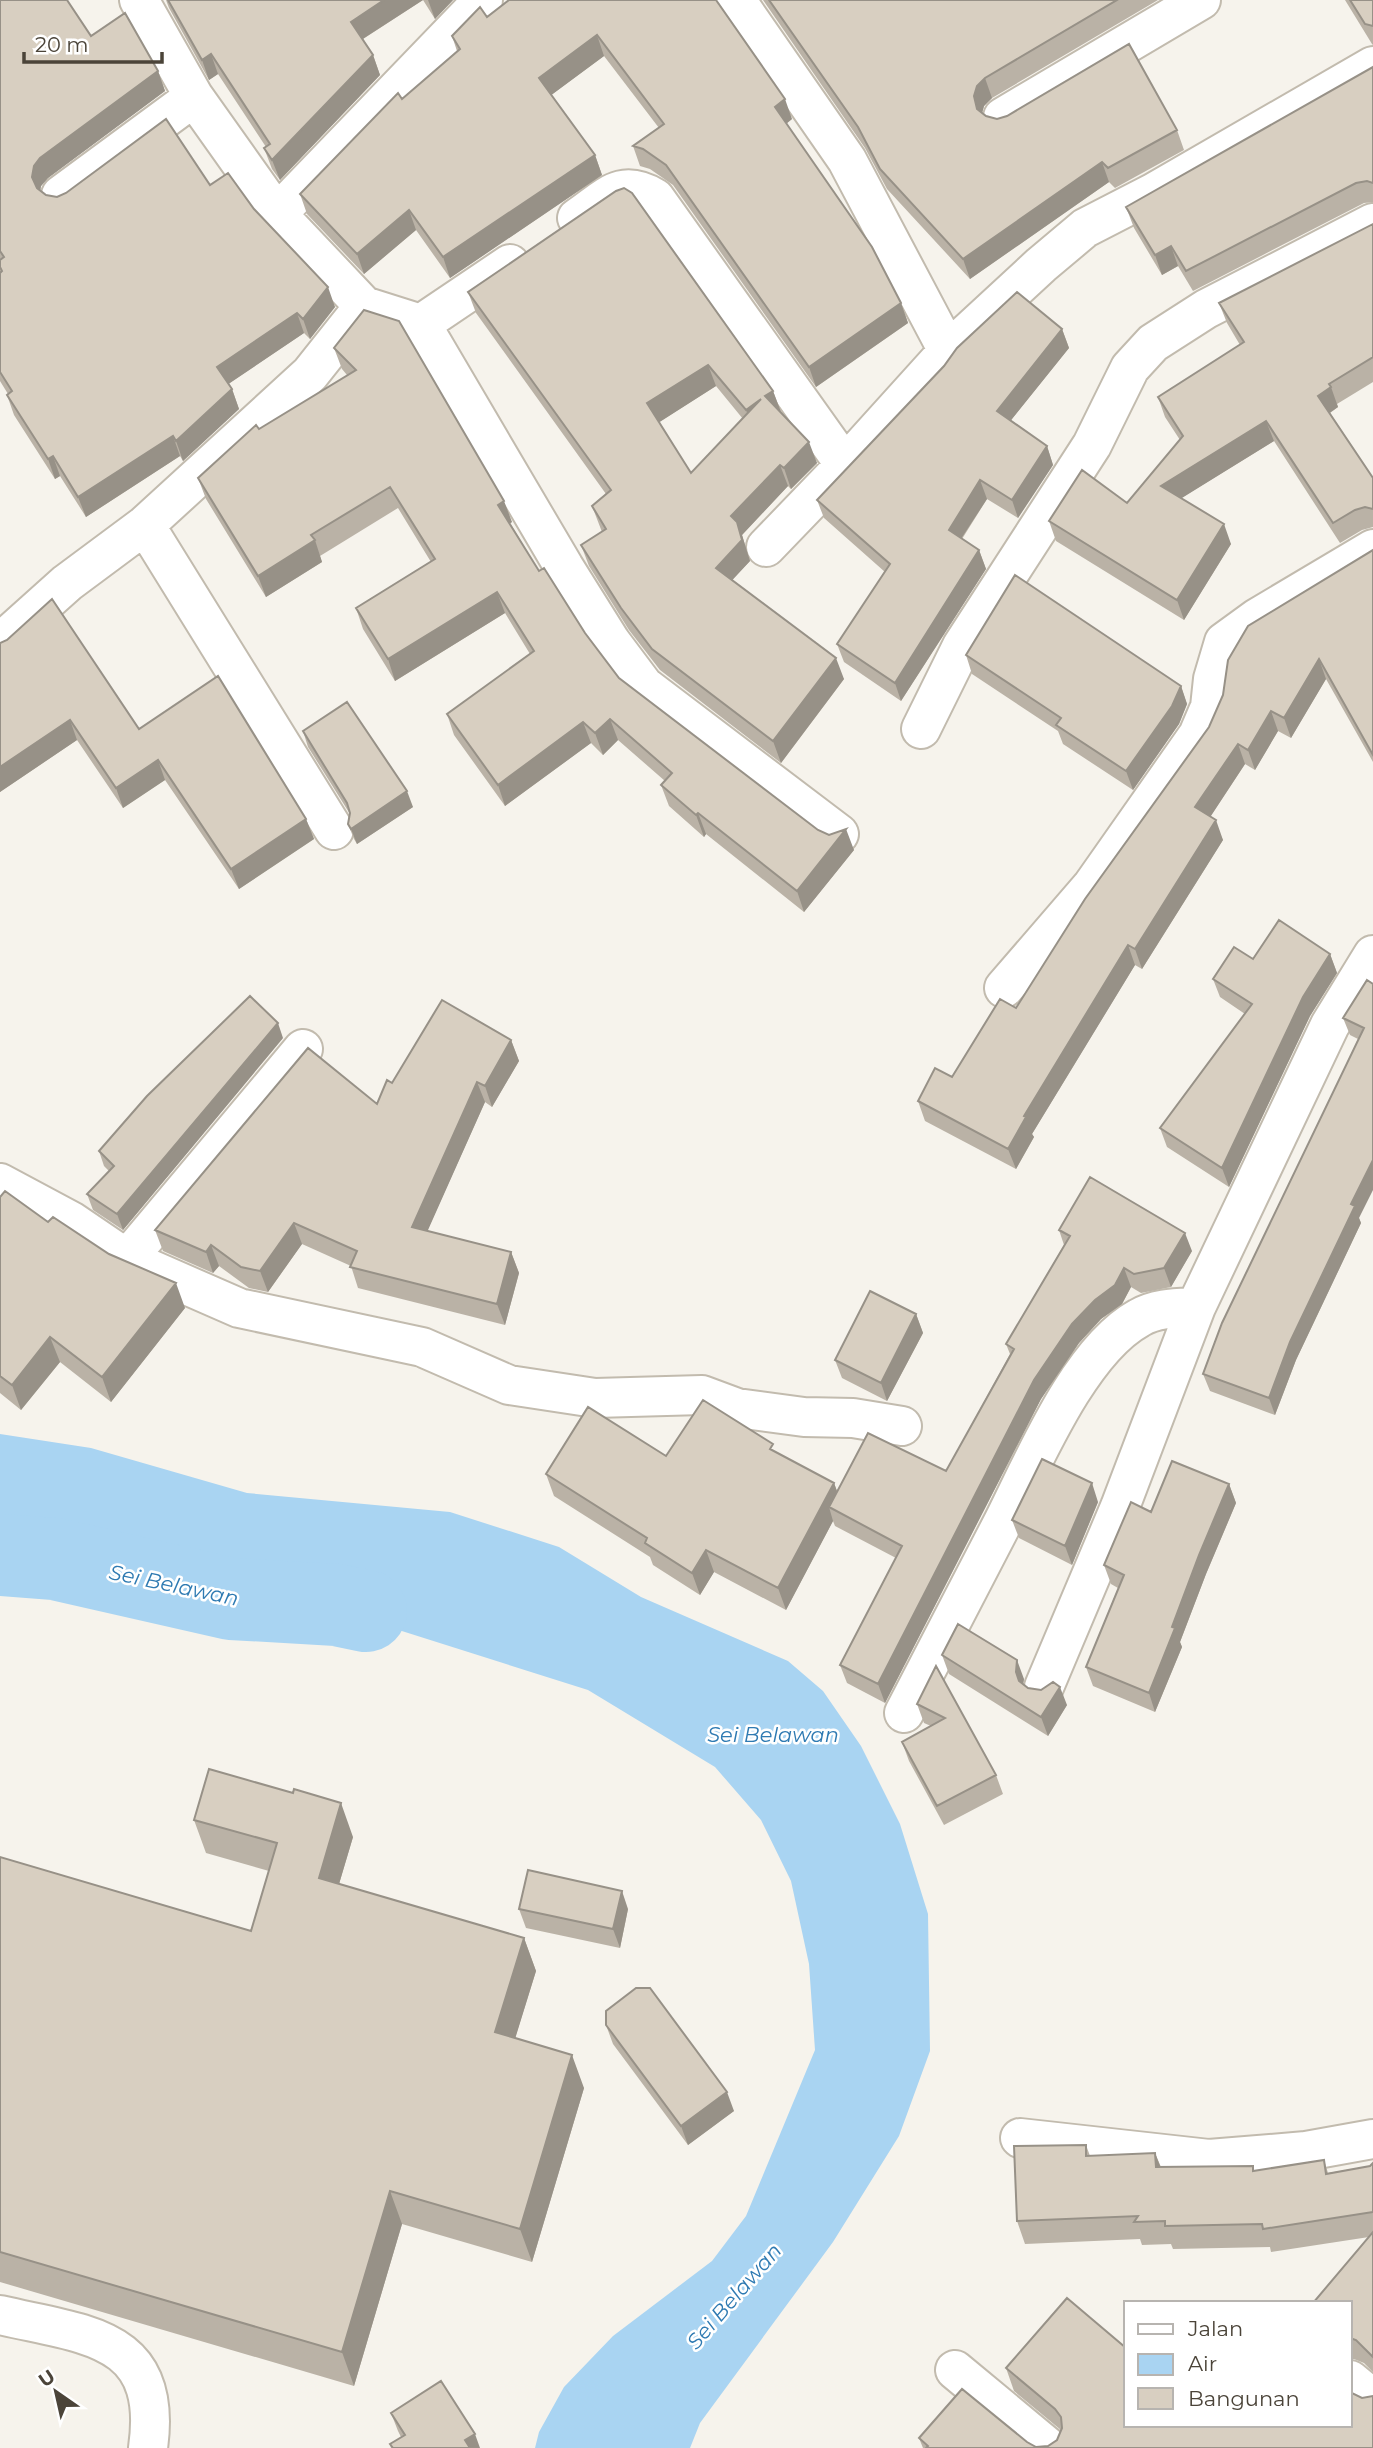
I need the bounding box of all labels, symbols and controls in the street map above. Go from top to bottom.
scale bar [24,21,163,65]
text: 20 m [35,32,89,57]
water label: Sei Belawan [107,1559,241,1611]
water label: Sei Belawan [707,1722,839,1747]
water label: Sei Belawan [681,2238,787,2354]
legend [1124,2301,1352,2427]
text: Jalan [1187,2316,1243,2341]
text: Air [1188,2351,1217,2376]
north arrow [21,2357,91,2427]
text: U [34,2365,59,2392]
text: Bangunan [1188,2386,1300,2411]

